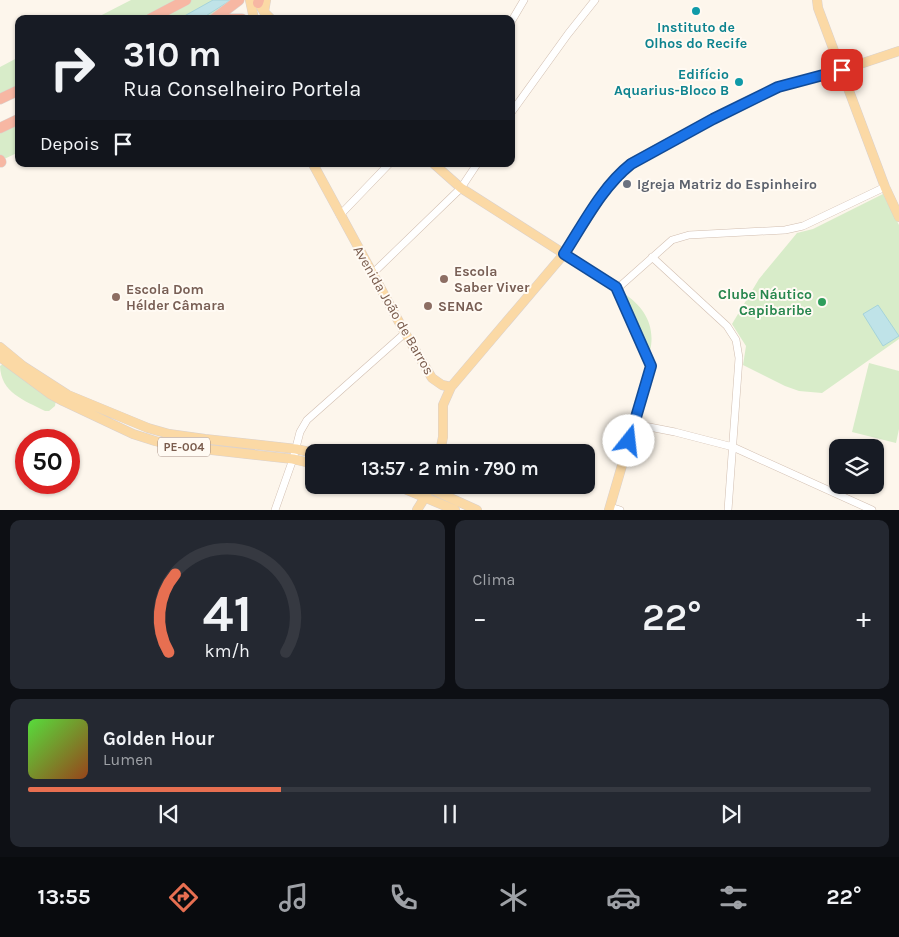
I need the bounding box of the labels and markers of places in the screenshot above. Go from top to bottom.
marker: Instituto de Olhos do Recife [690,5,702,17]
place label: Instituto de Olhos do Recife [645,19,747,52]
pin [821,49,863,91]
place label: Edifício Aquarius-Bloco B [614,66,729,99]
marker: Edifício Aquarius-Bloco B [733,76,745,88]
place label: Igreja Matriz do Espinheiro [637,176,817,193]
marker: Igreja Matriz do Espinheiro [621,178,633,190]
place label: Escola Saber Viver [454,263,530,296]
marker: Escola Saber Viver [438,273,450,285]
place label: Escola Dom Hélder Câmara [126,281,225,314]
place label: Clube Náutico Capibaribe [718,286,812,319]
marker: Escola Dom Hélder Câmara [110,291,122,303]
marker: Clube Náutico Capibaribe [816,296,828,308]
place label: SENAC [438,298,483,315]
marker: SENAC [422,300,434,312]

